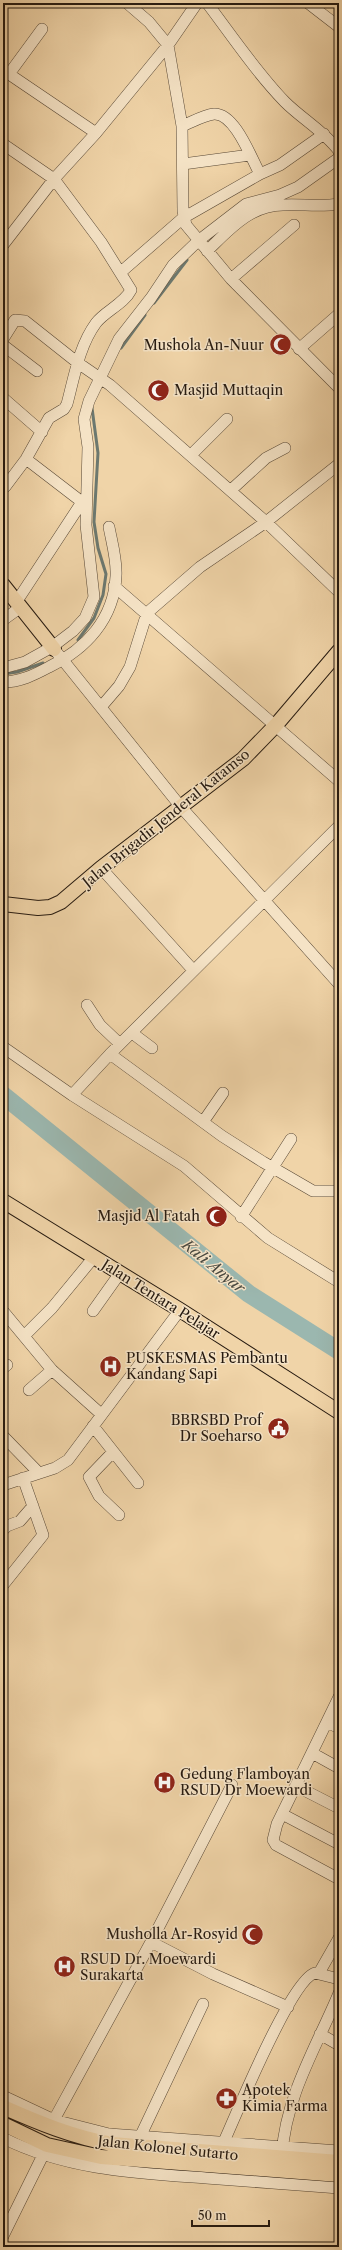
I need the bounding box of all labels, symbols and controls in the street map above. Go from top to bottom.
mosque icon: Mushola An-Nuur [267,332,293,358]
place label: Mushola An-Nuur [144,336,264,354]
mosque icon: Masjid Muttaqin [146,377,172,403]
place label: Masjid Muttaqin [174,381,284,399]
street label: Jalan Brigadir Jenderal Katamso [77,745,253,892]
mosque icon: Masjid Al Fatah [203,1203,229,1229]
place label: Masjid Al Fatah [97,1207,200,1225]
water label: Kali Anyar [178,1234,250,1298]
street label: Jalan Tentara Pelajar [97,1254,224,1343]
place label: PUSKESMAS Pembantu Kandang Sapi [126,1349,288,1383]
hospital icon: PUSKESMAS Pembantu Kandang Sapi [98,1353,124,1379]
place label: BBRSBD Prof Dr Soeharso [171,1411,264,1445]
public building icon: BBRSBD Prof Dr Soeharso [265,1415,291,1441]
place label: Gedung Flamboyan RSUD Dr Moewardi [180,1765,312,1799]
hospital icon: Gedung Flamboyan RSUD Dr Moewardi [151,1769,177,1795]
mosque icon: Musholla Ar-Rosyid [240,1921,266,1947]
place label: Musholla Ar-Rosyid [106,1925,238,1943]
place label: RSUD Dr. Moewardi Surakarta [80,1950,216,1984]
hospital icon: RSUD Dr. Moewardi Surakarta [52,1954,78,1980]
place label: Apotek Kimia Farma [241,2081,328,2115]
pharmacy icon: Apotek Kimia Farma [213,2085,239,2111]
street label: Jalan Kolonel Sutarto [95,2131,239,2164]
scale bar [192,2202,269,2228]
text: 50 m [198,2208,227,2223]

